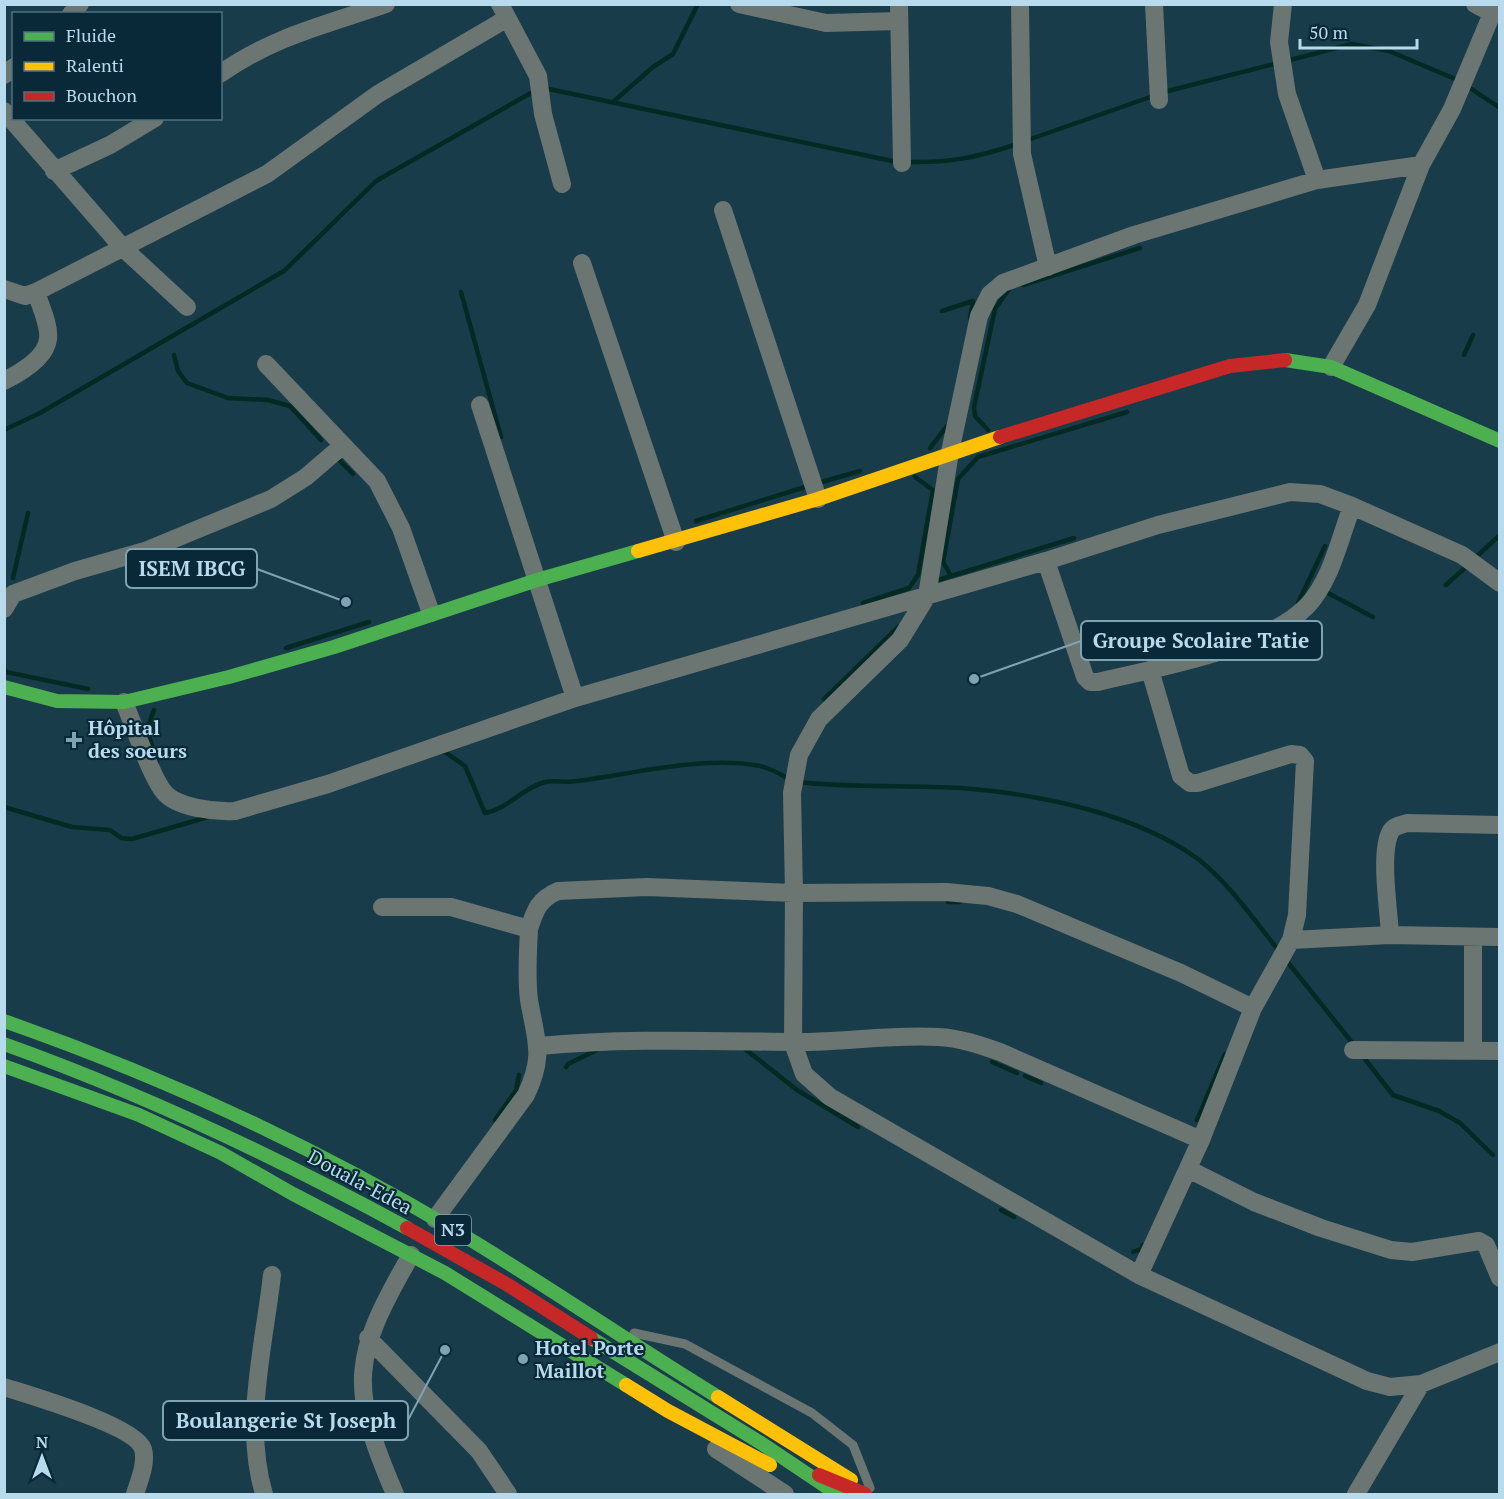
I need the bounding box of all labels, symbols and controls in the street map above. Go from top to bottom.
legend [12,12,222,120]
scale bar [1300,12,1417,50]
text: 50 m [1309,20,1349,44]
text: Fluide [66,23,116,47]
text: Ralenti [66,53,124,77]
text: Bouchon [66,83,137,107]
callout: ISEM IBCG [126,549,257,588]
text: ISEM IBCG [139,554,246,582]
callout: Groupe Scolaire Tatie [1081,621,1322,660]
text: Groupe Scolaire Tatie [1093,626,1309,654]
place label: Hôpital des soeurs [88,714,187,764]
marker: Hôpital des soeurs [65,731,83,749]
street label: Douala-Edea [303,1143,417,1220]
road number: N3 [435,1215,471,1245]
place label: Hotel Porte Maillot [535,1334,645,1384]
marker: Hotel Porte Maillot [516,1352,530,1366]
callout: Boulangerie St Joseph [163,1401,408,1440]
text: Boulangerie St Joseph [176,1406,397,1434]
north arrow [12,1427,72,1487]
text: N [36,1431,48,1453]

